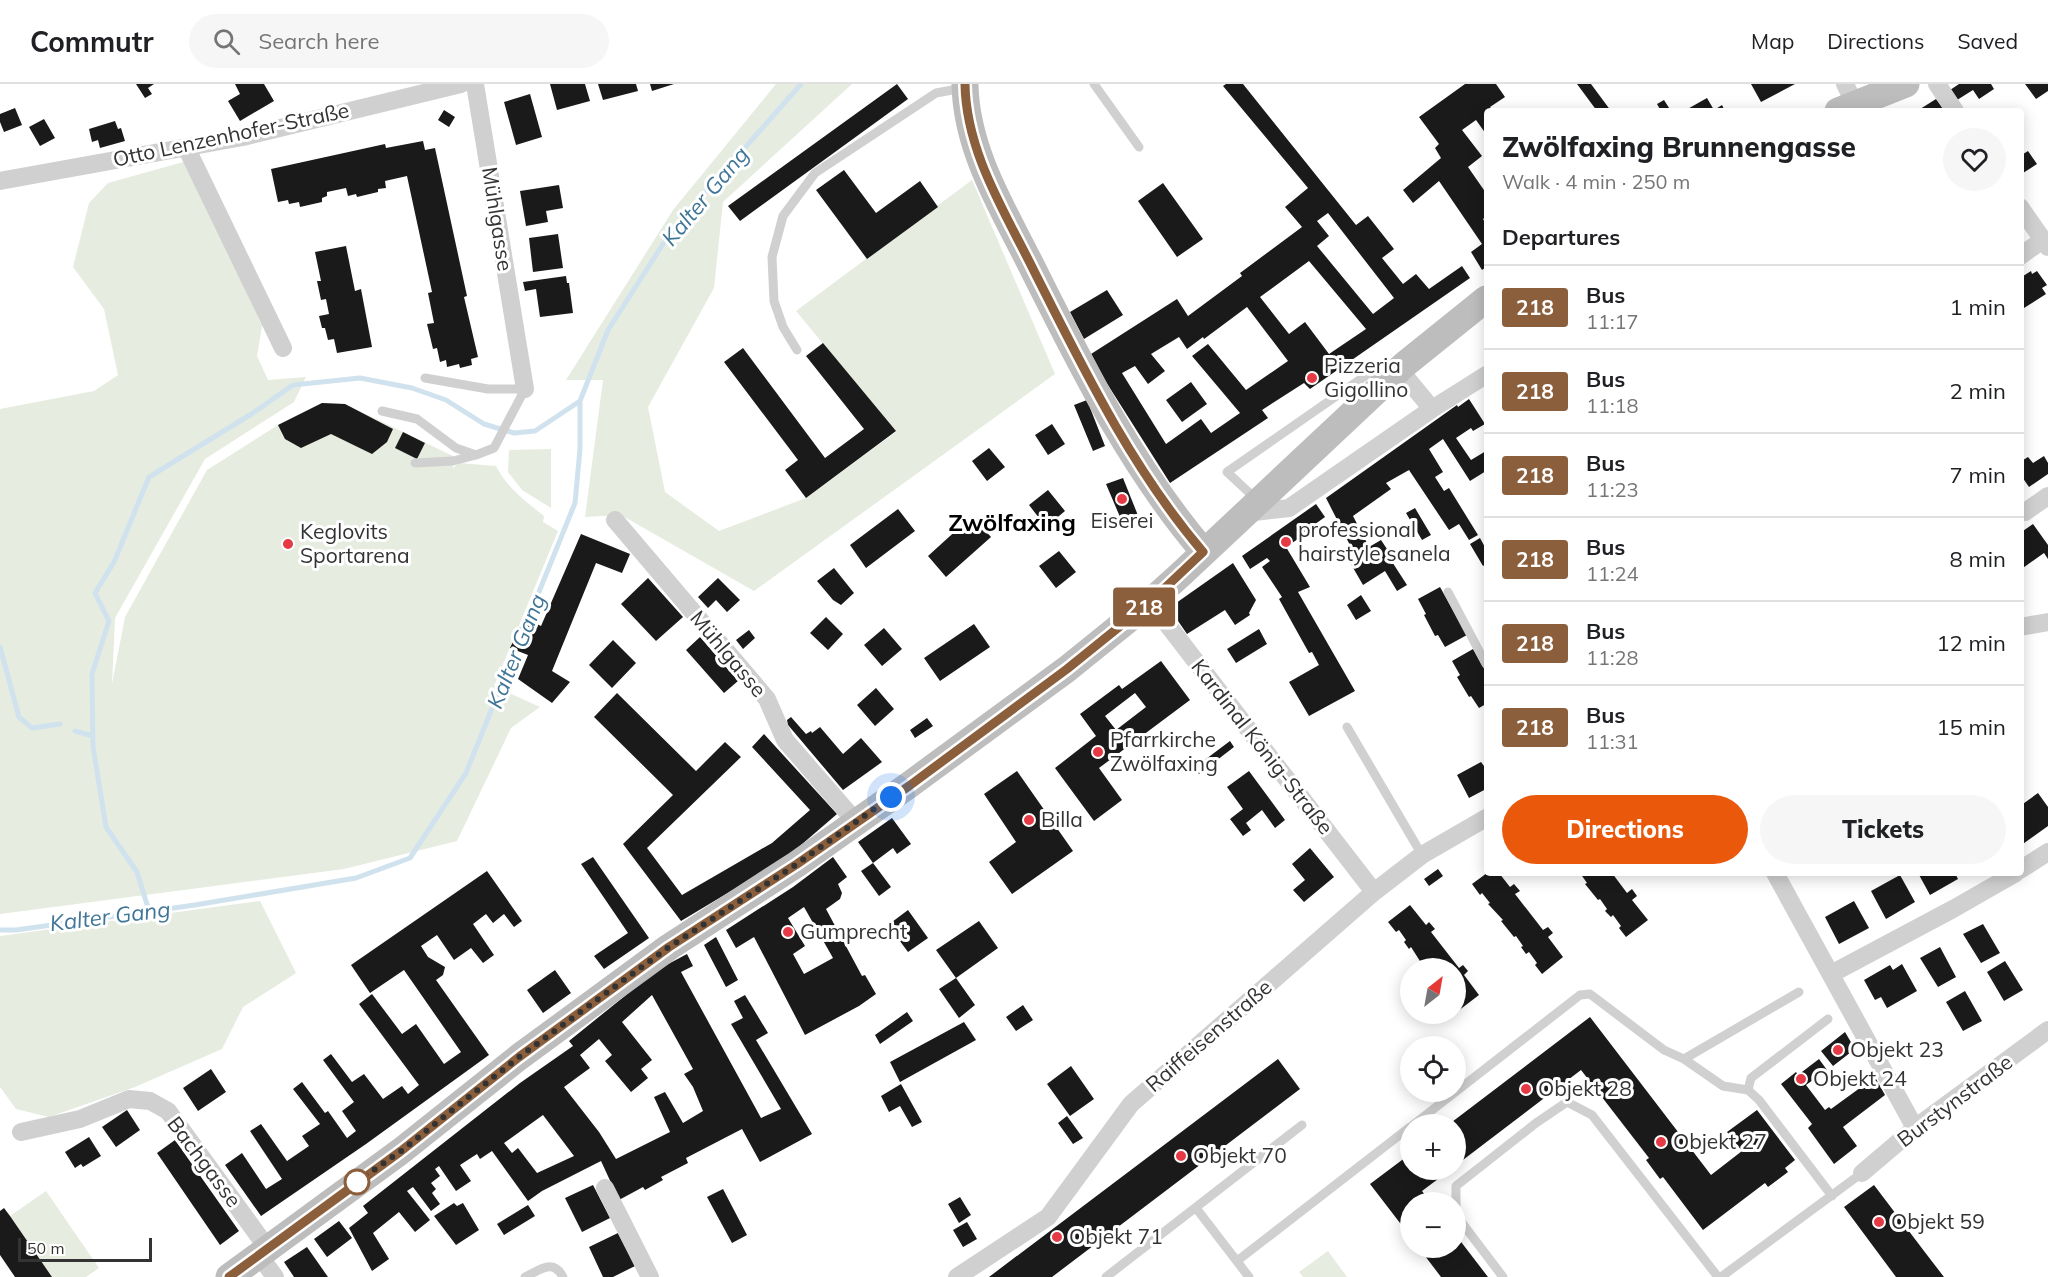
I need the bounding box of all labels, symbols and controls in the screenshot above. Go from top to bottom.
search box [189,14,609,68]
text: Commutr [30,24,153,59]
icon: search [210,25,243,58]
text: Search here [258,27,379,55]
text: Map [1751,28,1794,54]
text: Directions [1827,28,1924,54]
text: Saved [1957,28,2018,54]
street label: Otto Lenzenhofer-Straße [110,96,351,172]
button: heart [1943,128,2006,191]
text: Zwölfaxing Brunnengasse [1502,129,1856,164]
water label: Kalter Gang [655,141,755,251]
street label: Mühlgasse [477,165,519,273]
text: Walk · 4 min · 250 m [1502,169,1690,194]
text: Departures [1502,223,1620,251]
text: Bus [1586,281,1625,309]
text: 1 min [1950,293,2006,321]
text: 218 [1516,294,1554,320]
text: 11:17 [1586,309,1639,334]
place label: Pizzeria Gigollino [1324,352,1408,402]
text: Bus [1586,365,1625,393]
marker: Pizzeria Gigollino [1305,371,1319,385]
text: 2 min [1950,377,2006,405]
text: 218 [1516,378,1554,404]
text: 11:18 [1586,393,1639,418]
text: Bus [1586,449,1625,477]
text: 7 min [1950,461,2006,489]
text: 218 [1516,462,1554,488]
text: 11:23 [1586,477,1639,502]
marker: Eiserei [1115,492,1129,506]
district label: Zwölfaxing [948,507,1076,537]
place label: Eiserei [1090,507,1154,533]
place label: professional hairstyle sanela [1298,516,1451,566]
place label: Keglovits Sportarena [300,518,410,568]
text: Bus [1586,533,1625,561]
marker: professional hairstyle sanela [1279,535,1293,549]
marker: Keglovits Sportarena [281,537,295,551]
text: 8 min [1950,545,2006,573]
text: 218 [1516,546,1554,572]
text: 11:24 [1586,561,1639,586]
line badge: 218 [1110,588,1178,626]
water label: Kalter Gang [480,590,552,712]
text: 218 [1125,594,1163,620]
street label: Mühlgasse [685,605,772,702]
text: Bus [1586,617,1625,645]
text: 12 min [1936,629,2006,657]
text: 218 [1516,630,1554,656]
text: 11:28 [1586,645,1639,670]
street label: Kardinal König-Straße [1186,654,1339,839]
text: Bus [1586,701,1625,729]
text: 15 min [1936,713,2006,741]
text: 218 [1516,714,1554,740]
place label: Pfarrkirche Zwölfaxing [1110,726,1218,776]
text: 11:31 [1586,729,1639,754]
marker: Pfarrkirche Zwölfaxing [1091,745,1105,759]
your location [876,782,906,812]
button: Directions [1502,795,1748,864]
button: Tickets [1760,795,2006,864]
place label: Billa [1041,806,1083,832]
marker: Billa [1022,813,1036,827]
water label: Kalter Gang [48,895,172,937]
place label: Gumprecht [800,918,907,944]
marker: Gumprecht [781,925,795,939]
north arrow [1400,958,1466,1024]
map controls [1400,958,1466,1258]
street label: Raiffeisenstraße [1140,973,1277,1097]
button: locate [1400,1036,1466,1102]
place label: Objekt 23 [1850,1036,1944,1062]
marker: Objekt 23 [1831,1043,1845,1057]
street label: Burstynstraße [1892,1048,2017,1152]
place label: Objekt 24 [1813,1065,1907,1091]
marker: Objekt 24 [1794,1072,1808,1086]
place label: Objekt 28 [1538,1075,1632,1101]
marker: Objekt 28 [1519,1082,1533,1096]
street label: Bachgasse [162,1111,247,1212]
button: + [1400,1114,1466,1180]
place label: Objekt 27 [1673,1128,1767,1154]
marker: Objekt 27 [1654,1135,1668,1149]
place label: Objekt 70 [1193,1142,1287,1168]
marker: Objekt 70 [1174,1149,1188,1163]
unlabelled marker [344,1169,370,1195]
button: − [1400,1192,1466,1258]
place label: Objekt 59 [1891,1208,1985,1234]
marker: Objekt 59 [1872,1215,1886,1229]
place label: Objekt 71 [1069,1223,1163,1249]
marker: Objekt 71 [1050,1230,1064,1244]
scale bar [18,1235,152,1262]
text: 50 m [27,1238,64,1258]

